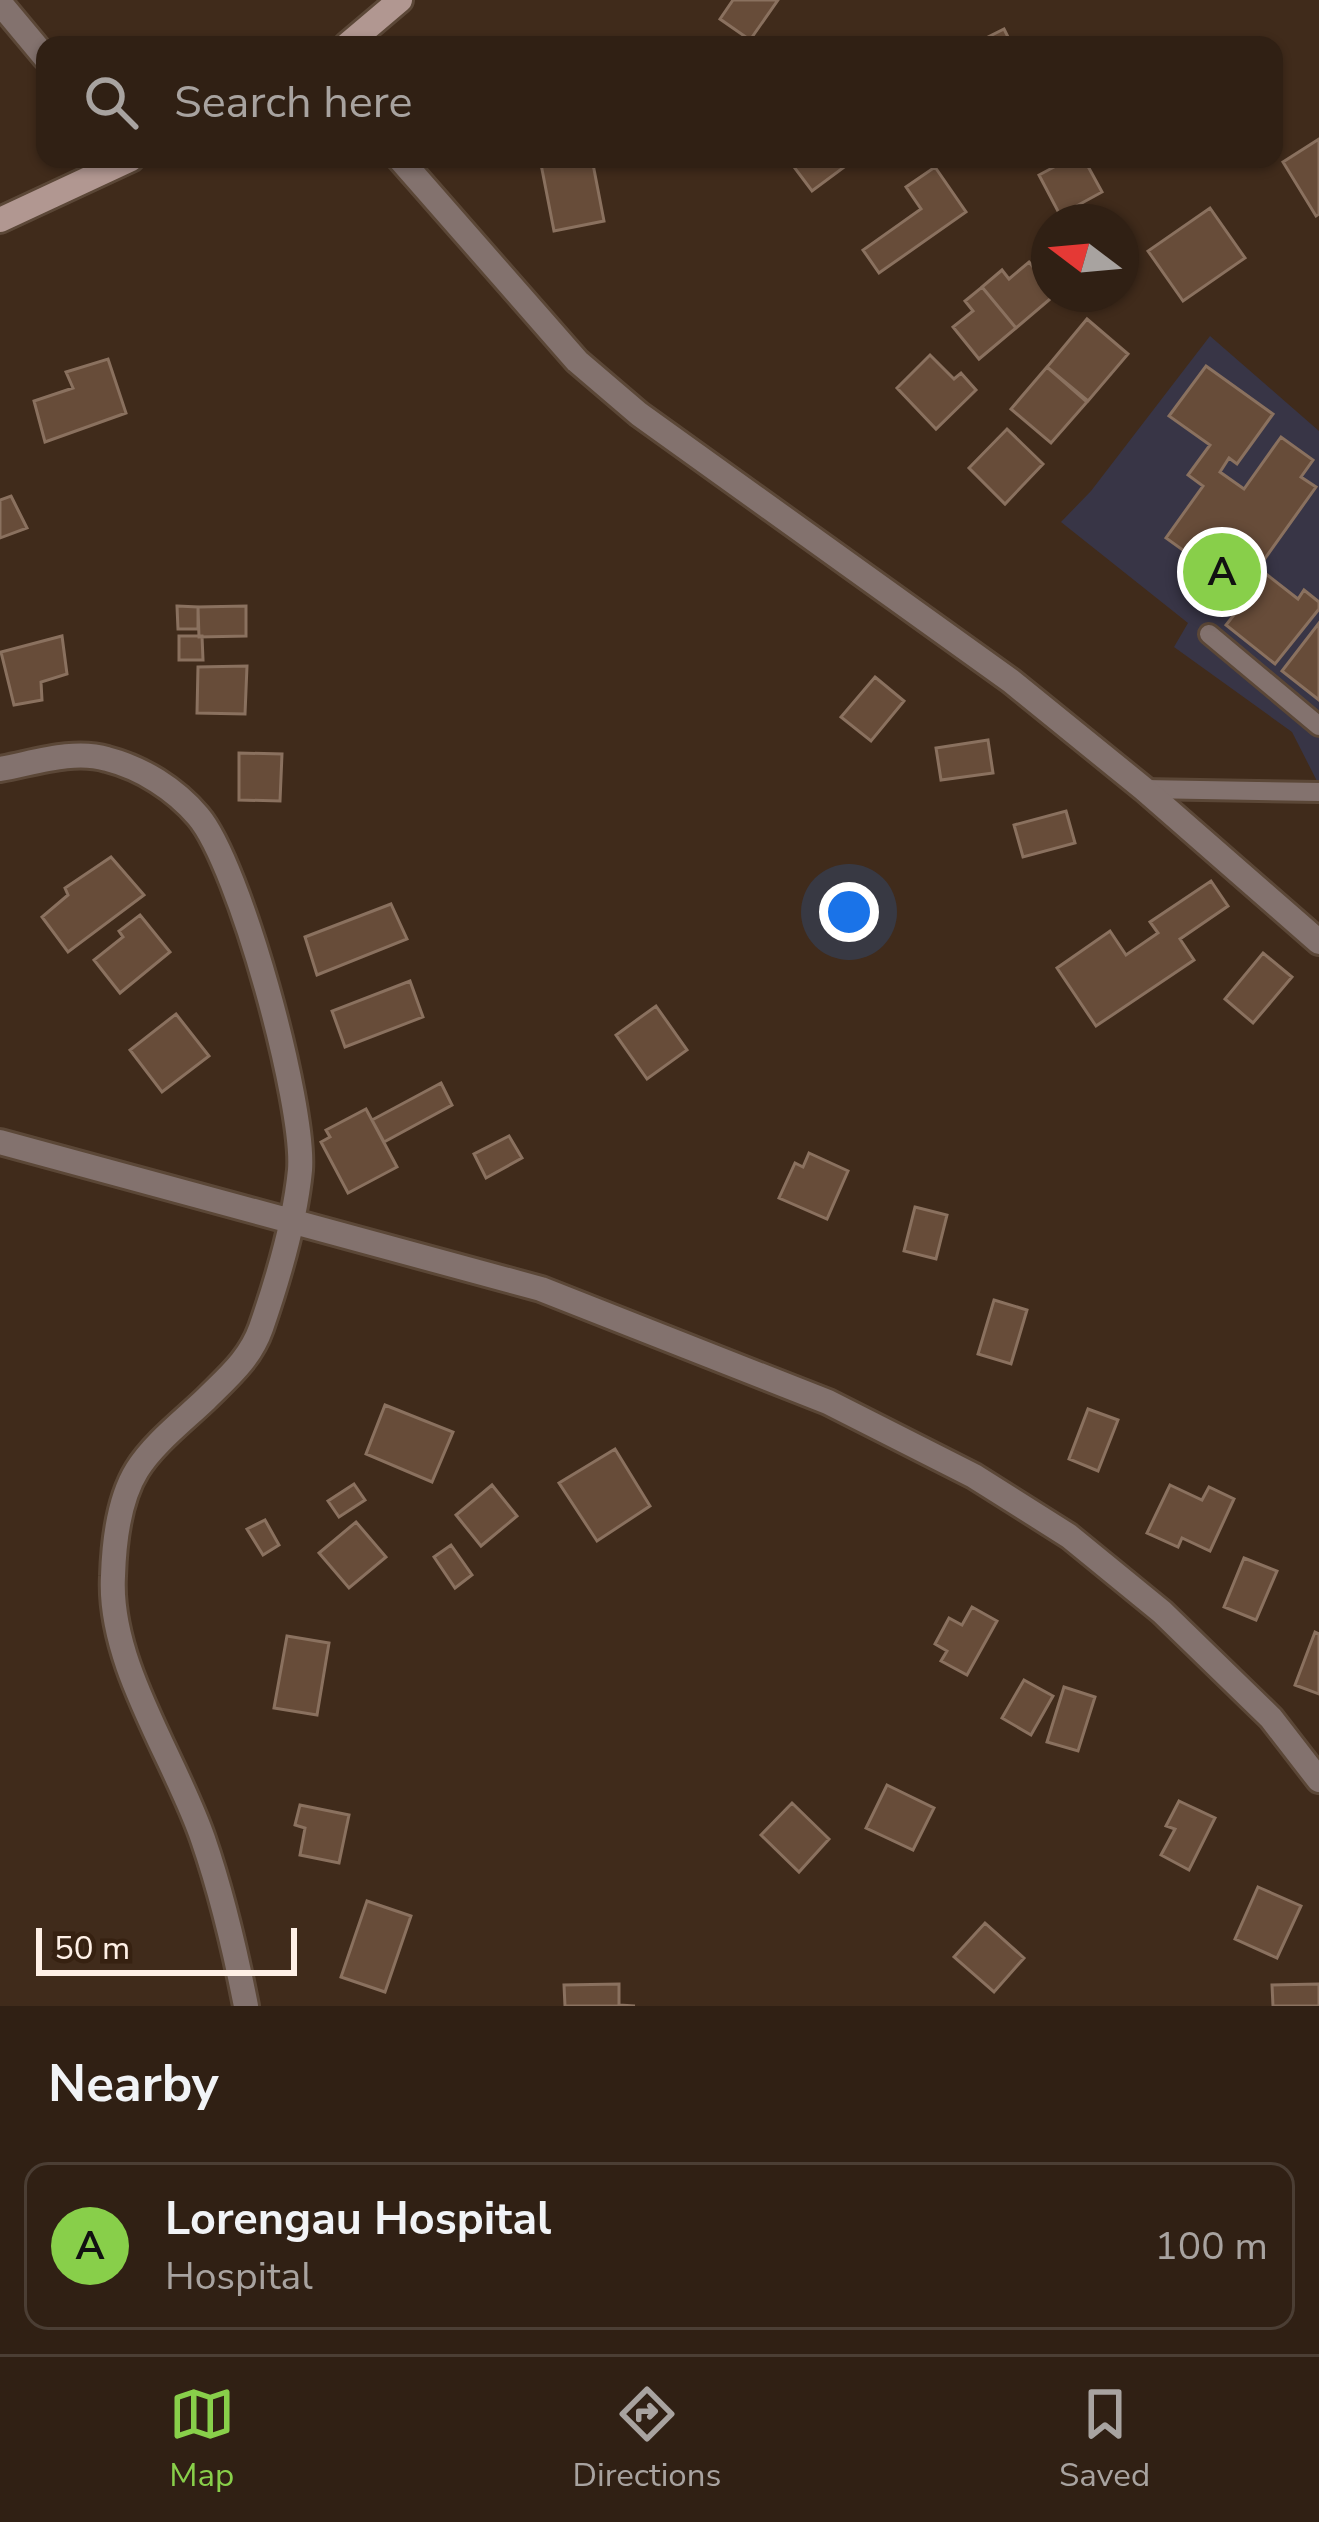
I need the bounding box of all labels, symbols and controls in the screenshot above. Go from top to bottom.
search box [36,36,1283,168]
icon: search [78,69,144,135]
text: Search here [174,72,413,133]
north arrow [1031,204,1139,312]
pin: A [1183,527,1261,617]
your location [819,882,879,942]
scale bar [36,1922,297,1975]
text: 50 m [54,1926,130,1971]
text: Nearby [48,2049,219,2119]
text: Lorengau Hospital [165,2189,551,2250]
text: A [75,2220,105,2273]
text: 100 m [1154,2220,1268,2273]
text: Hospital [165,2250,313,2303]
tab: Map [169,2381,235,2498]
tab: Directions [573,2381,721,2498]
tab: Saved [1059,2381,1150,2498]

